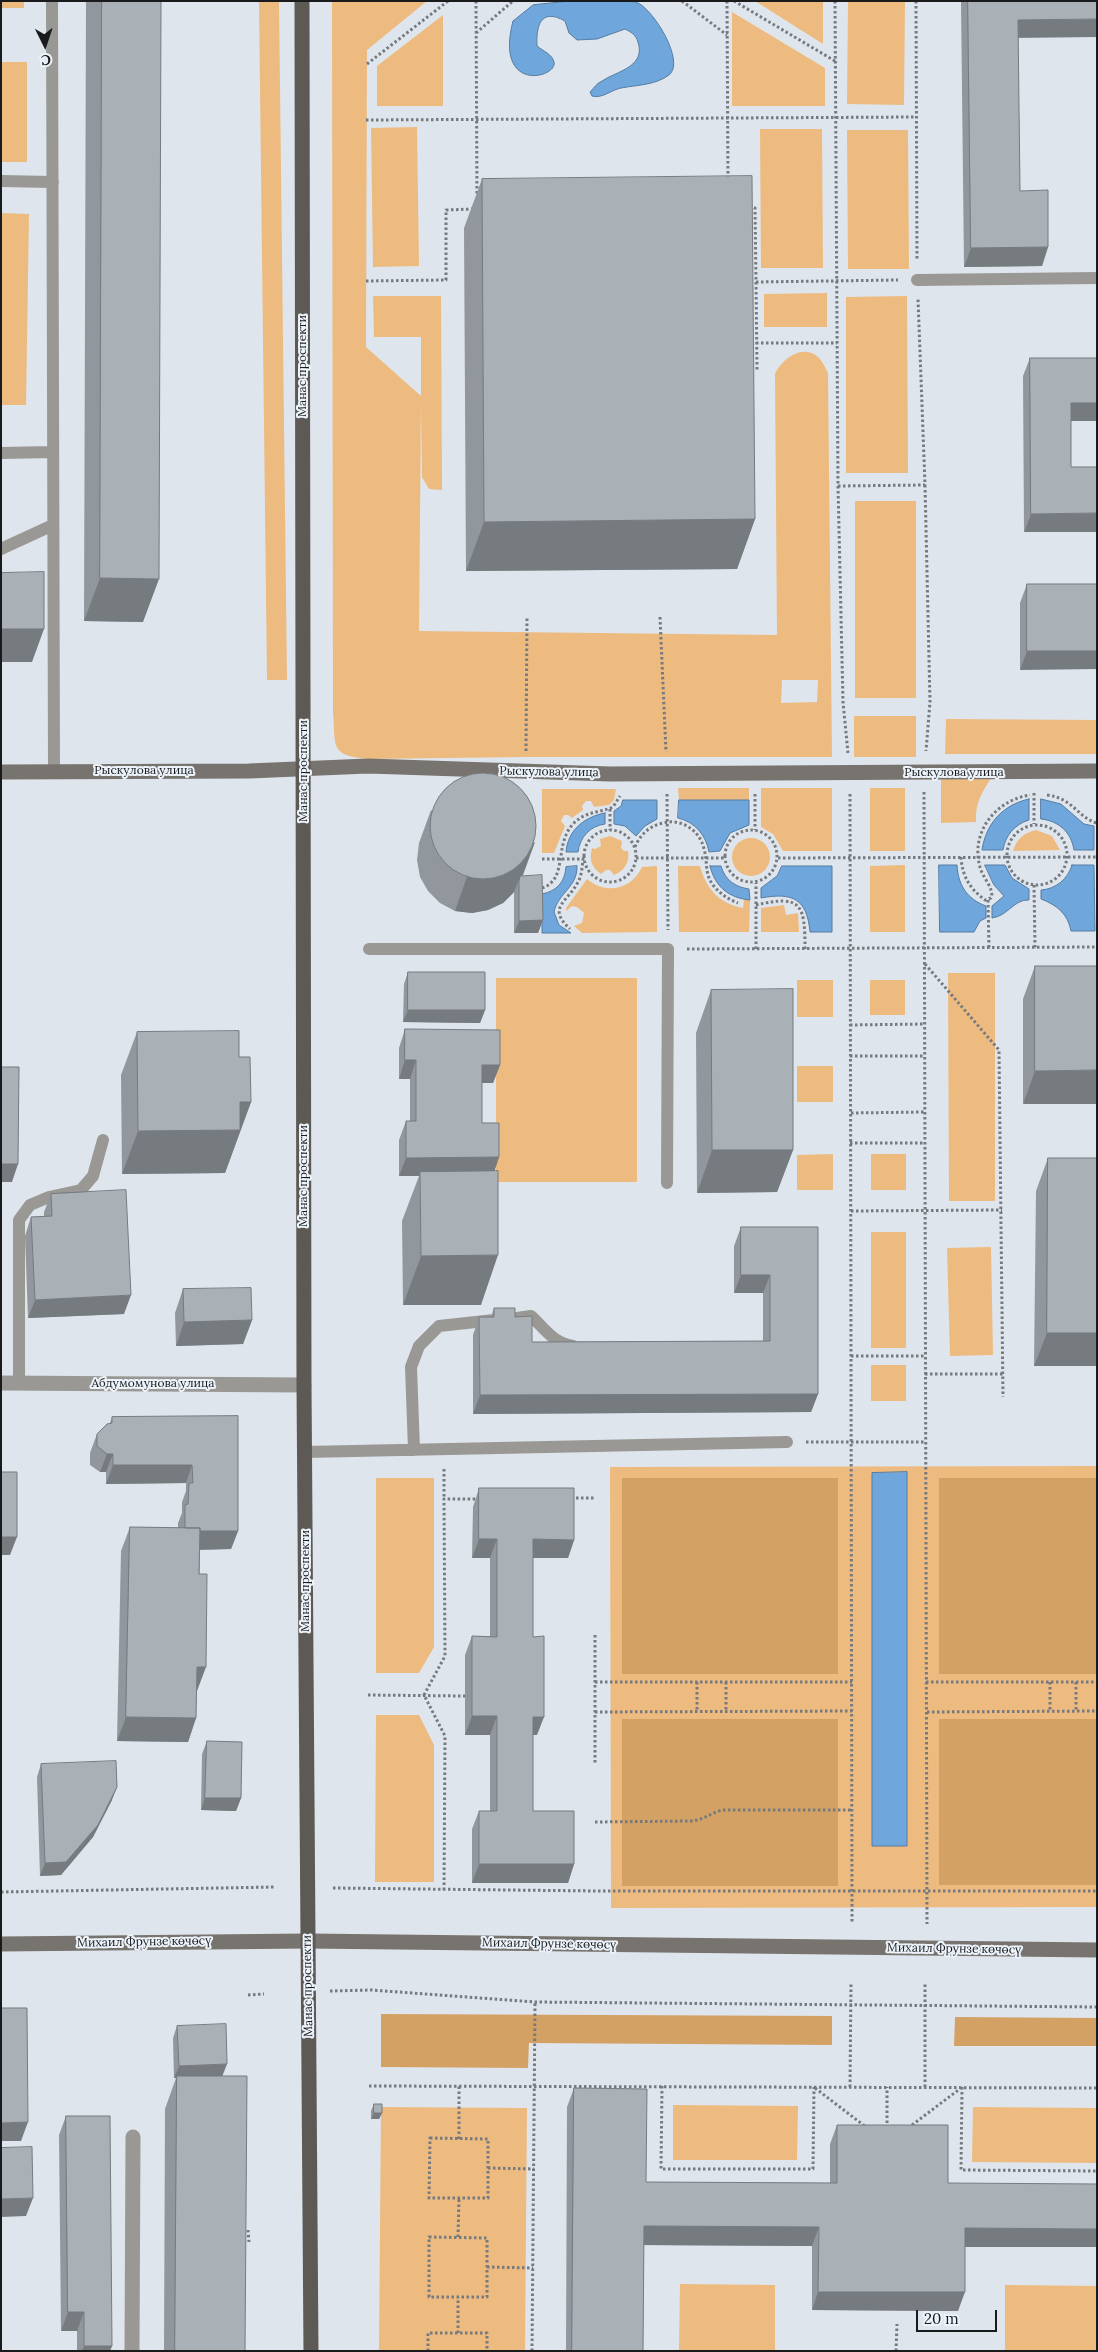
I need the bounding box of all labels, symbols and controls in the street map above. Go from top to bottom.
north arrow [20,20,70,70]
text: С [41,51,51,69]
street label: Манас проспекти [296,315,310,417]
street label: Манас проспекти [297,720,311,822]
street label: Рыскулова улица [94,764,194,778]
street label: Рыскулова улица [499,764,599,780]
street label: Рыскулова улица [904,766,1004,780]
street label: Манас проспекти [297,1125,311,1227]
street label: Абдумомунова улица [91,1377,215,1391]
street label: Манас проспекти [299,1530,313,1632]
street label: Михаил Фрунзе көчөсү [77,1934,211,1950]
street label: Манас проспекти [300,1935,316,2037]
street label: Михаил Фрунзе көчөсү [482,1936,616,1952]
street label: Михаил Фрунзе көчөсү [887,1941,1021,1957]
scale bar [918,2300,999,2332]
text: 20 m [924,2309,959,2328]

